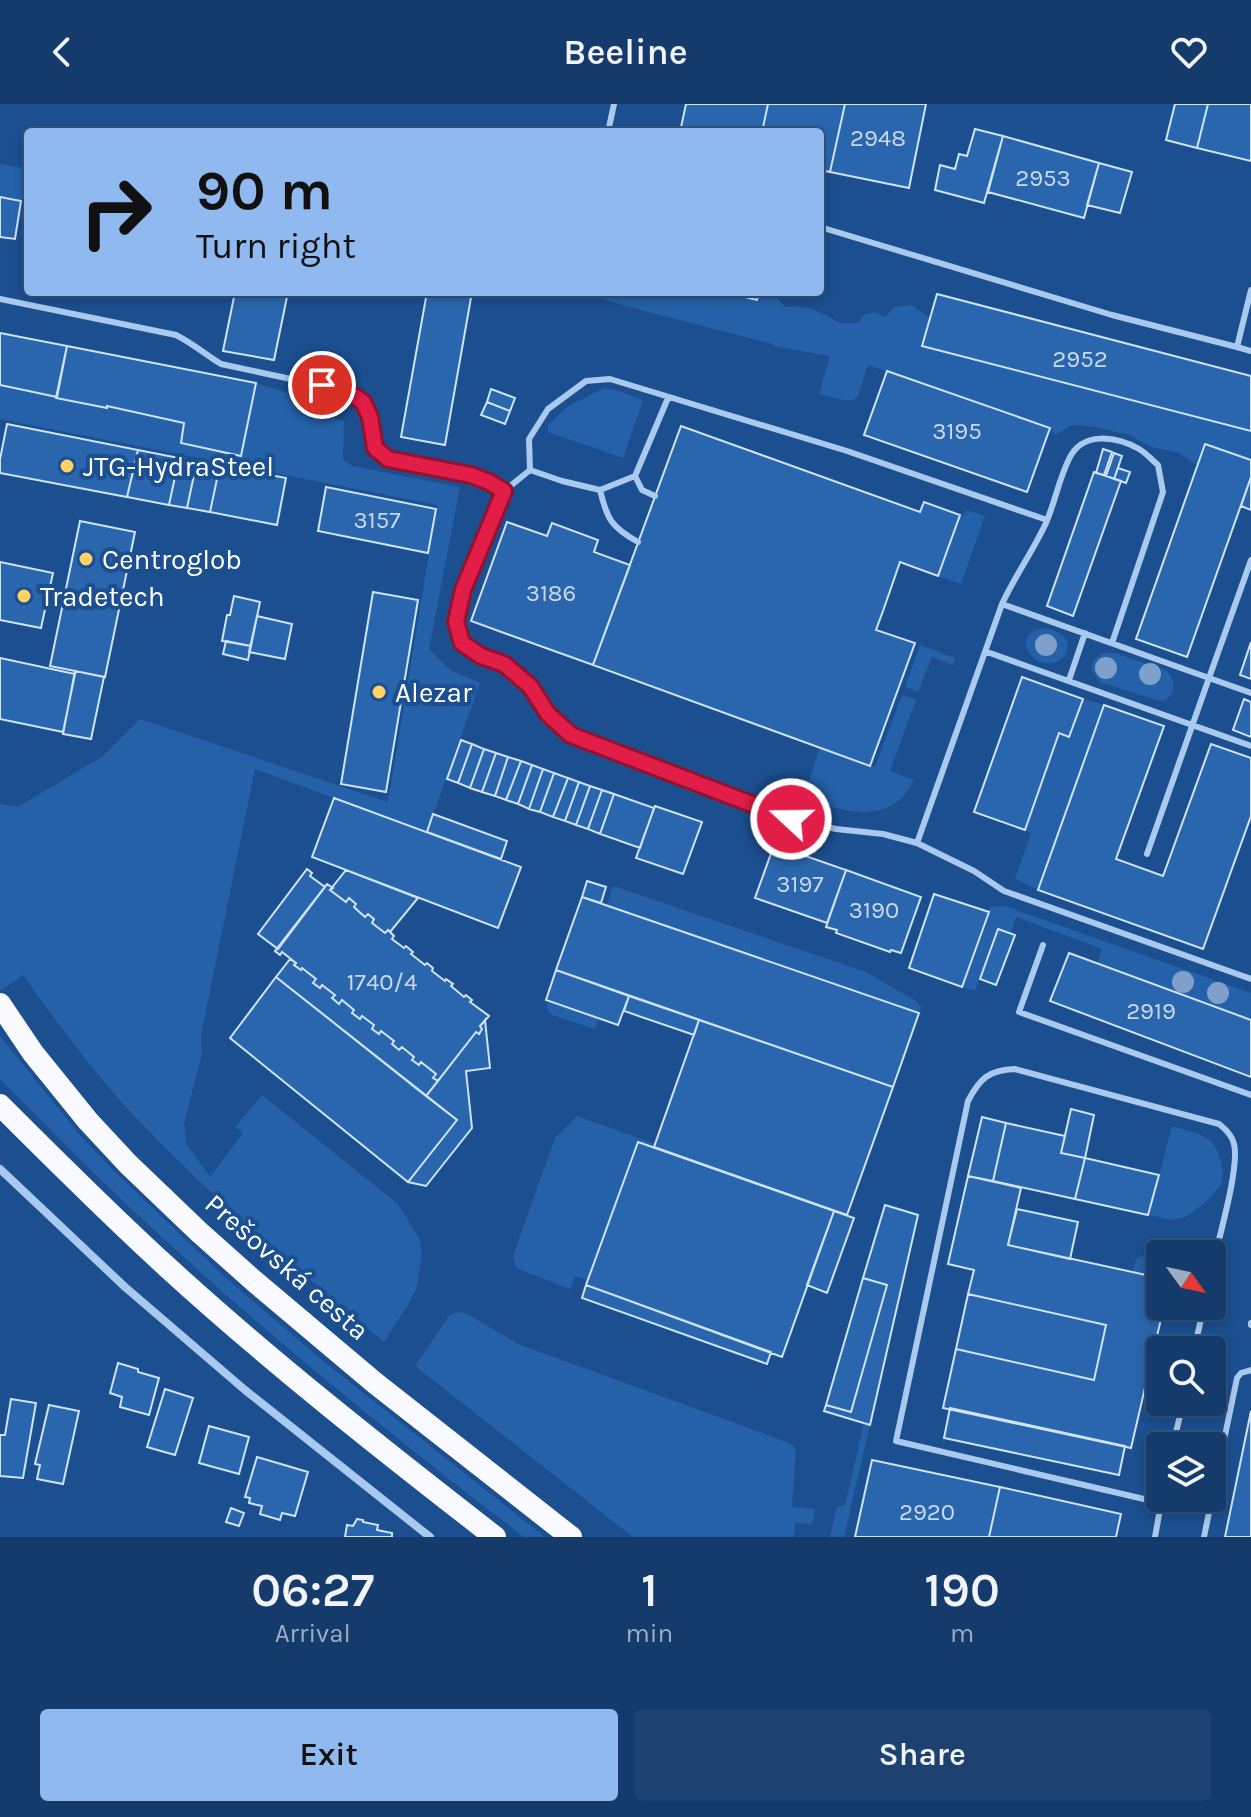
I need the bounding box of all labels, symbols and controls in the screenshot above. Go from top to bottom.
icon: back [40,30,84,74]
icon: heart [1167,30,1211,74]
text: Beeline [563,31,688,73]
house number: 2948 [850,124,906,152]
text: 90 m [196,158,333,223]
icon: right [64,160,168,264]
house number: 2953 [1015,164,1071,192]
text: Turn right [196,225,356,267]
house number: 2952 [1052,345,1108,373]
pin [288,351,356,419]
icon: arrive [300,363,344,407]
house number: 3195 [932,417,982,445]
place label: JTG-HydraSteel [83,450,274,483]
marker: JTG-HydraSteel [58,457,76,475]
house number: 3157 [354,506,400,534]
place label: Centroglob [102,543,242,576]
marker: Centroglob [77,550,95,568]
house number: 3186 [526,579,576,607]
place label: Tradetech [40,580,165,613]
marker: Tradetech [15,587,33,605]
place label: Alezar [395,676,473,709]
marker: Alezar [370,683,388,701]
position arrow [749,777,833,861]
house number: 3197 [776,870,824,898]
house number: 3190 [849,896,899,924]
house number: 1740/4 [347,968,417,996]
house number: 2919 [1126,997,1176,1025]
street label: Prešovská cesta [198,1187,376,1347]
north arrow [1146,1240,1226,1320]
map controls [1146,1240,1226,1512]
button: search [1146,1336,1226,1416]
button: layers [1146,1432,1226,1512]
house number: 2920 [899,1498,955,1526]
text: 06:27 [251,1562,374,1618]
text: 1 [641,1562,658,1618]
text: 190 [924,1562,1000,1618]
text: Arrival [275,1618,351,1649]
text: min [625,1618,673,1649]
text: m [950,1618,974,1649]
button: Exit [40,1709,618,1801]
button: Share [634,1709,1211,1801]

